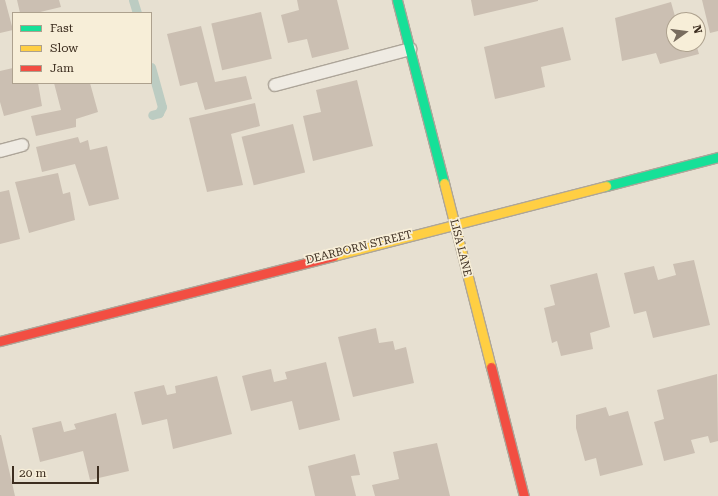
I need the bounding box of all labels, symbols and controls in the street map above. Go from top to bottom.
legend [12,12,152,84]
north arrow [666,12,706,52]
text: Fast [50,21,73,35]
text: N [690,24,704,35]
text: Slow [50,41,78,55]
text: Jam [50,61,74,75]
street label: LISA LANE [447,218,473,278]
street label: DEARBORN STREET [304,228,414,268]
scale bar [14,458,101,484]
text: 20 m [19,466,46,480]

